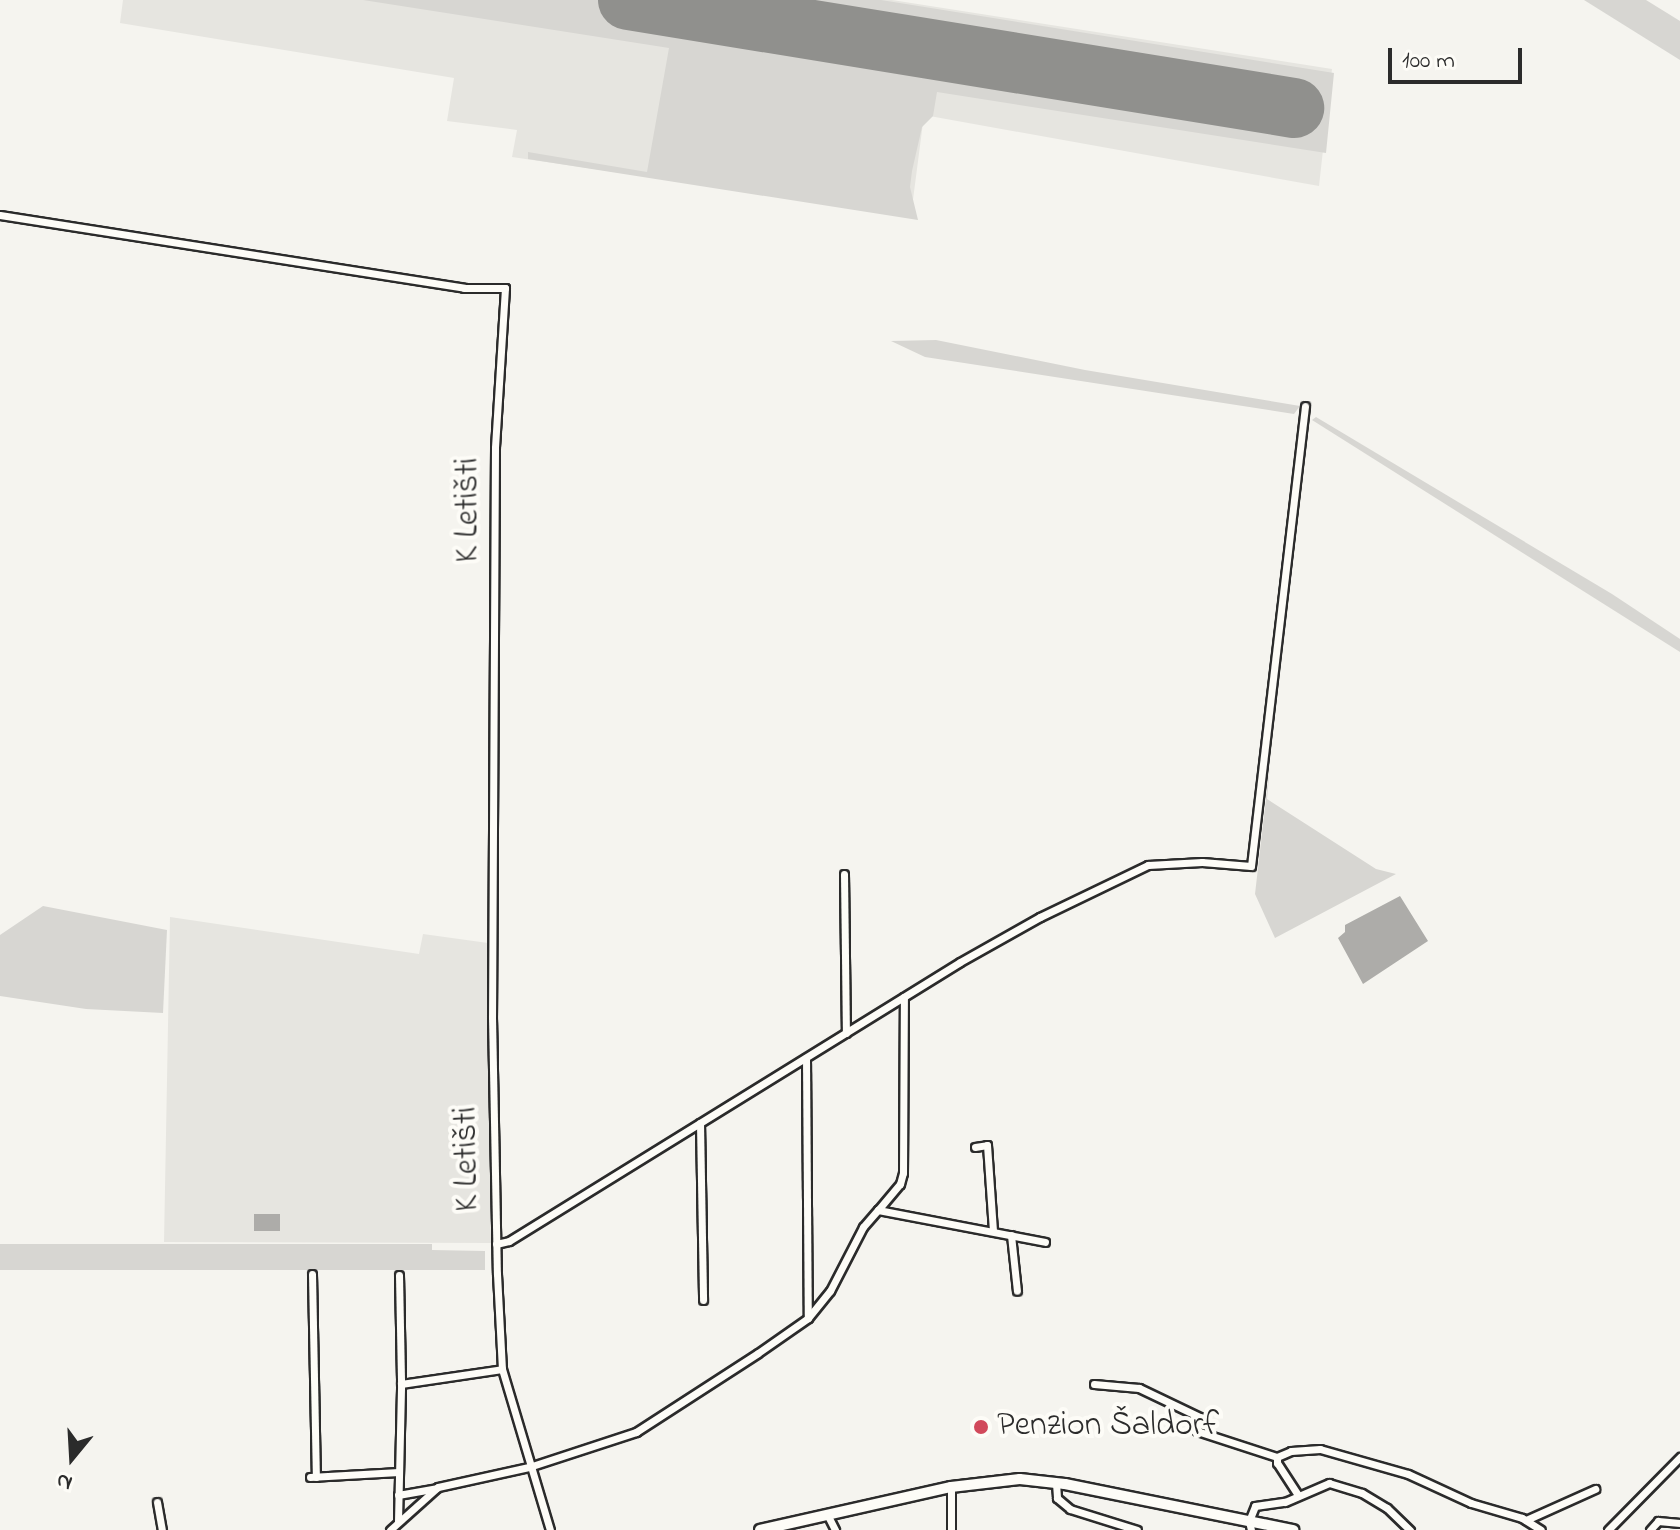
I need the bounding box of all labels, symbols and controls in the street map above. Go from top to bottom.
scale bar [1392,32,1526,82]
text: 100 m [1402,44,1455,79]
street label: K Letišti [449,457,489,563]
street label: K Letišti [447,1106,489,1212]
place label: Penzion Šaldorf [997,1407,1219,1447]
north arrow [32,1418,112,1498]
marker: Penzion Šaldorf [972,1418,990,1436]
text: N [53,1463,77,1498]

